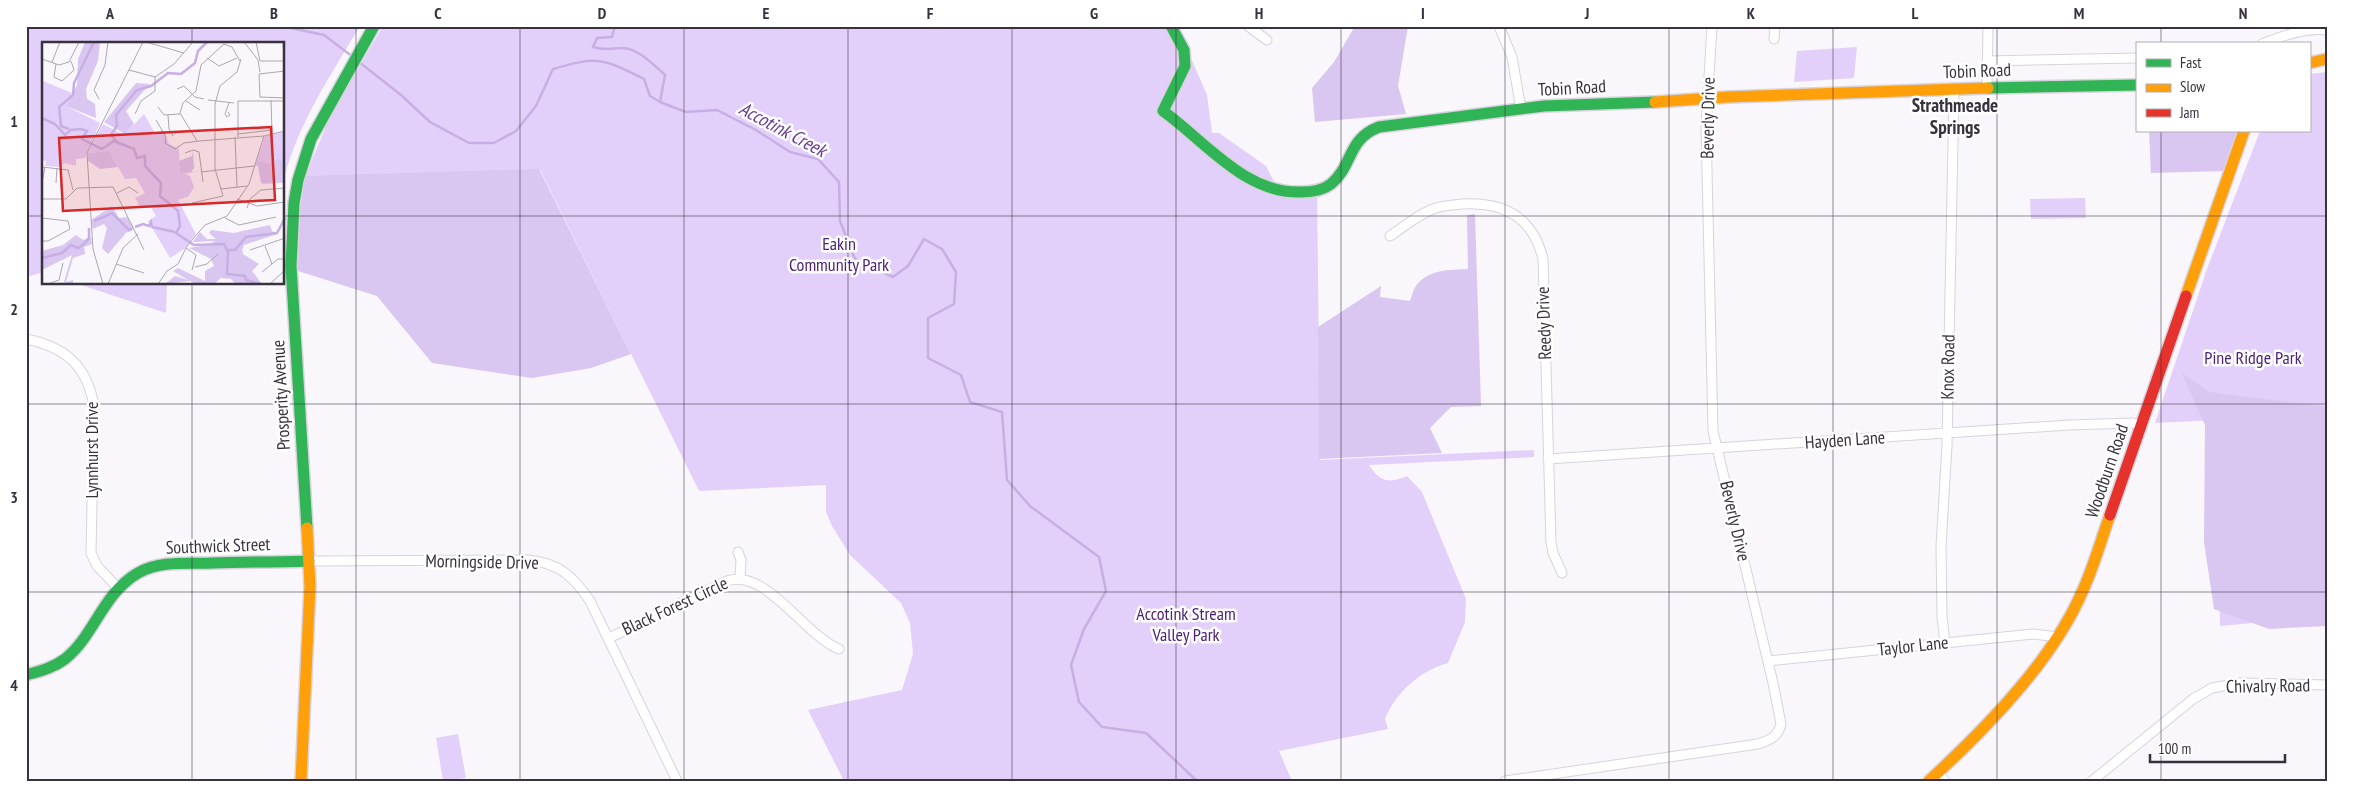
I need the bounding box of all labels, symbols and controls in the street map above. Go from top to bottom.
text: A [105,3,115,23]
text: B [270,3,278,23]
text: C [434,3,442,23]
text: D [598,3,607,23]
text: E [763,3,770,23]
text: F [927,3,934,23]
text: G [1090,3,1098,23]
text: H [1255,3,1263,23]
text: I [1421,3,1425,23]
text: J [1584,3,1589,23]
text: K [1747,3,1756,23]
text: L [1912,3,1919,23]
text: M [2074,3,2084,23]
text: N [2239,3,2247,23]
inset map [42,42,285,285]
legend [2136,42,2310,132]
text: Fast [2180,53,2201,72]
street label: Tobin Road [1943,58,2011,83]
street label: Tobin Road [1537,74,1607,101]
street label: Beverly Drive [1695,77,1720,159]
text: Slow [2180,77,2205,96]
district label: Strathmeade Springs [1912,93,1998,139]
water label: Accotink Creek [735,96,833,163]
text: Jam [2179,103,2199,122]
text: 1 [10,111,18,131]
park label: Eakin Community Park [789,232,889,276]
street label: Reedy Drive [1531,286,1556,360]
text: 2 [10,299,18,319]
street label: Knox Road [1935,334,1960,400]
street label: Prosperity Avenue [266,339,295,451]
park label: Pine Ridge Park [2204,346,2302,369]
street label: Lynnhurst Drive [80,402,103,498]
street label: Woodburn Road [2080,421,2133,521]
street label: Hayden Lane [1804,425,1886,454]
street label: Beverly Drive [1715,478,1756,563]
text: 3 [10,487,18,507]
street label: Southwick Street [165,532,271,559]
street label: Morningside Drive [425,549,539,574]
street label: Black Forest Circle [618,571,731,640]
park label: Accotink Stream Valley Park [1136,602,1236,646]
street label: Taylor Lane [1876,630,1949,661]
street label: Chivalry Road [2226,673,2310,698]
text: 4 [10,675,18,695]
scale bar [2150,732,2286,764]
text: 100 m [2158,739,2191,758]

